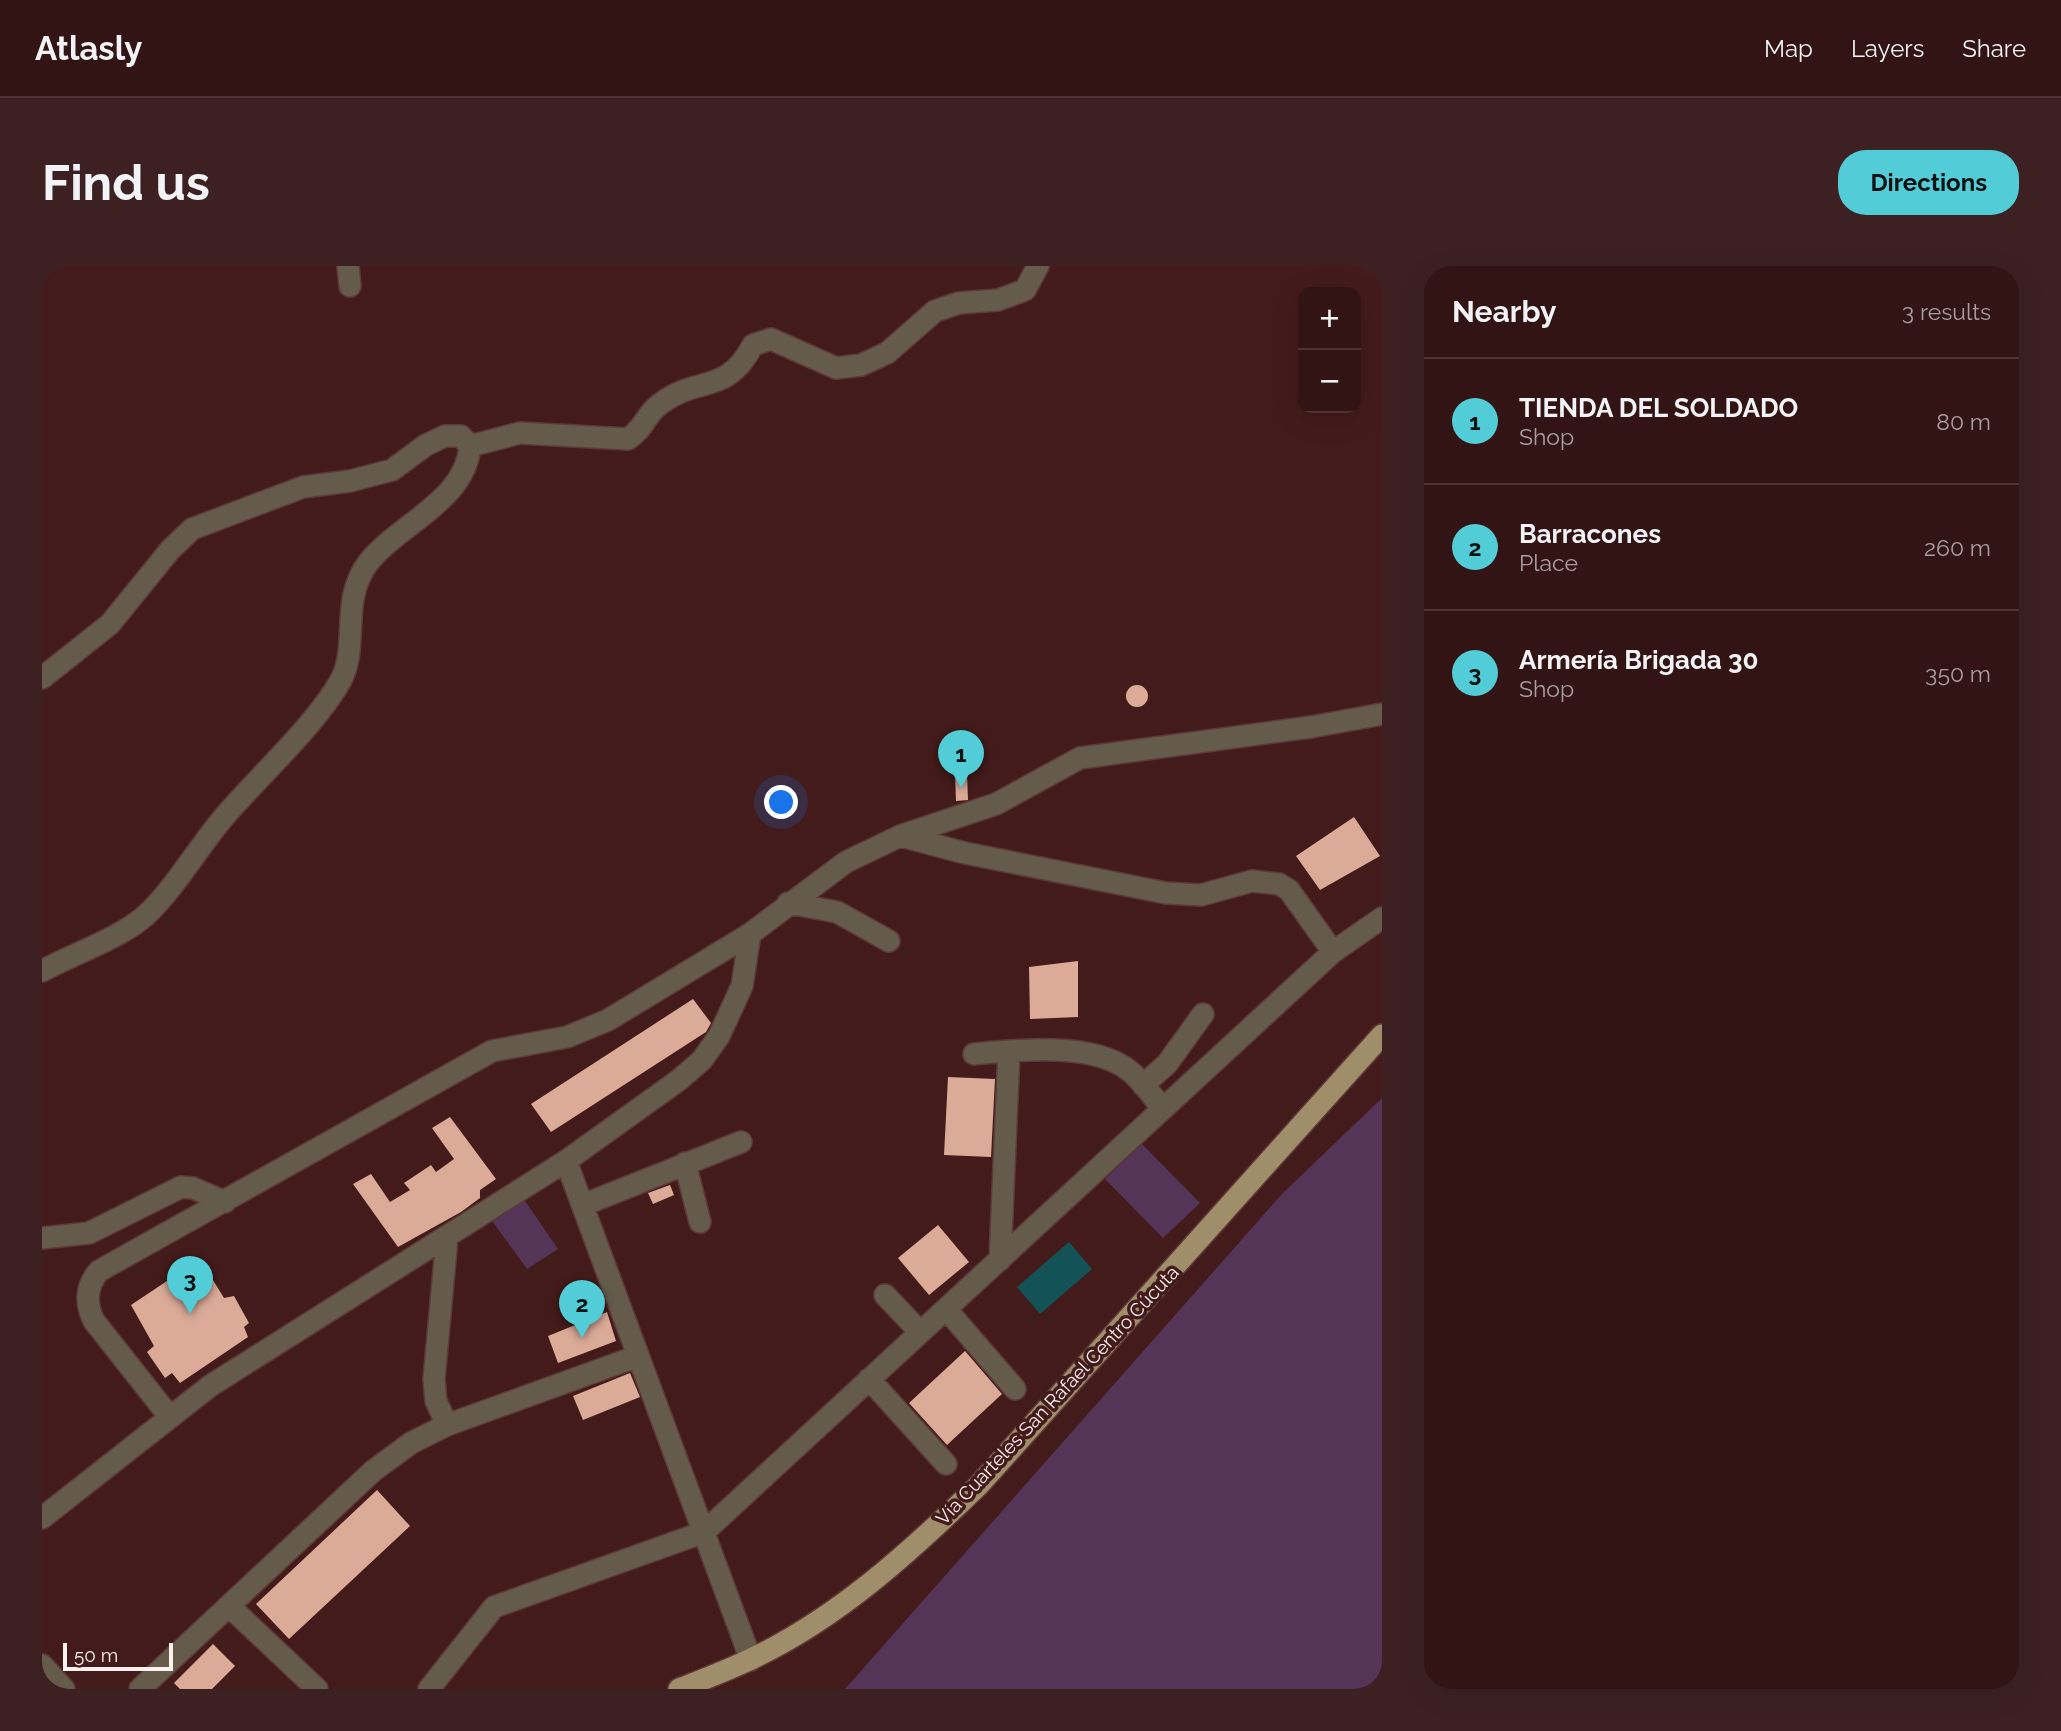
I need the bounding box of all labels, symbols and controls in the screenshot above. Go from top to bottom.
text: Atlasly [35,29,142,68]
text: Map [1764,34,1813,63]
text: Layers [1851,34,1924,63]
text: Share [1962,34,2026,63]
button: Directions [1838,150,2019,215]
text: Find us [42,154,210,211]
map controls [1298,287,1361,413]
button: + [1298,287,1361,350]
text: Nearby [1452,294,1556,329]
text: 3 results [1902,298,1991,325]
button: − [1298,350,1361,413]
text: TIENDA DEL SOLDADO [1519,393,1798,423]
text: 1 [1469,408,1481,435]
text: 80 m [1936,408,1991,435]
text: Shop [1519,423,1574,450]
text: Barracones [1519,519,1661,549]
text: 2 [1469,534,1481,561]
text: 260 m [1924,534,1991,561]
text: Place [1519,549,1578,576]
text: Armería Brigada 30 [1519,645,1758,675]
text: 3 [1469,660,1481,687]
text: 350 m [1925,660,1991,687]
text: Shop [1519,675,1574,702]
pin: 1 [938,730,984,788]
your location [764,785,798,819]
pin: 3 [167,1256,213,1314]
street label: Vía Cuarteles San Rafael Centro Cúcuta [931,1261,1183,1529]
pin: 2 [559,1280,605,1338]
scale bar [63,1640,173,1672]
text: 50 m [74,1644,118,1666]

